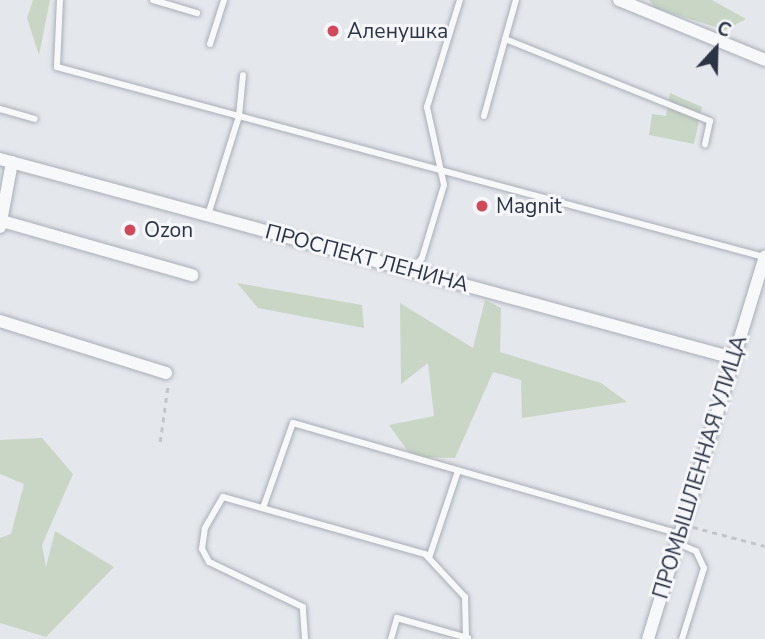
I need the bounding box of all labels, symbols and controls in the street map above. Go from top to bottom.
north arrow [681,14,751,84]
text: С [713,15,735,44]
place label: Аленушка [347,18,448,44]
marker: Аленушка [325,23,341,39]
place label: Magnit [496,193,562,219]
marker: Magnit [474,198,490,214]
place label: Ozon [144,217,193,243]
street label: ПРОСПЕКТ ЛЕНИНА [263,219,471,297]
marker: Ozon [122,222,138,238]
street label: ПРОМЫШЛЕННАЯ УЛИЦА [648,332,752,602]

